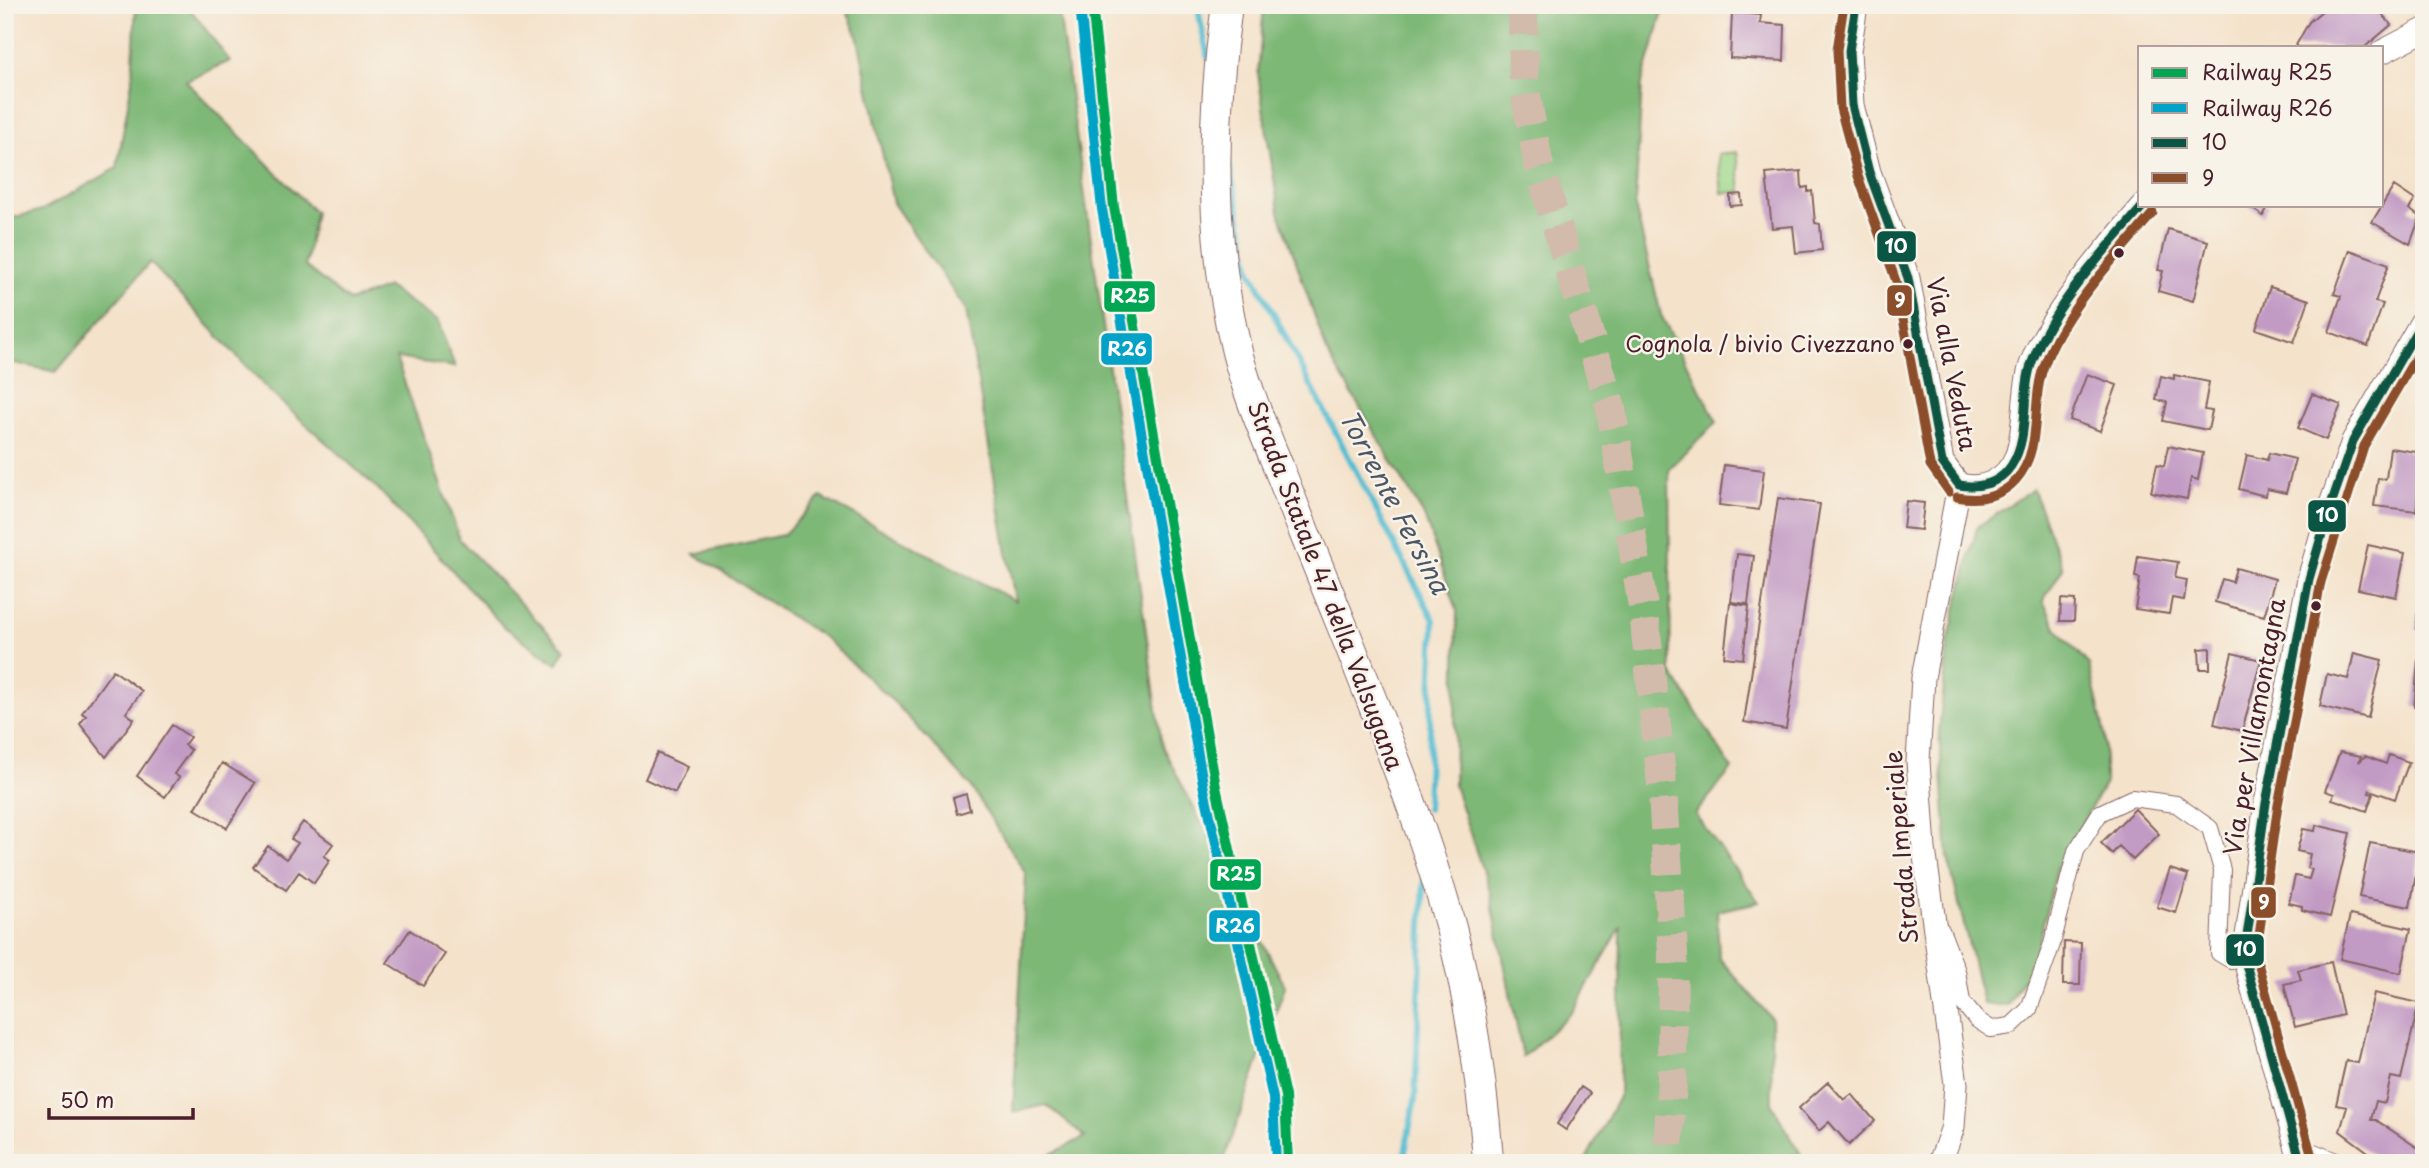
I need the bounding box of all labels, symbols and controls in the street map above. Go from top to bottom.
legend [2138,46,2384,206]
text: Railway R25 [2202,55,2332,87]
text: Railway R26 [2202,91,2333,123]
text: 10 [2202,125,2227,157]
text: 9 [2202,161,2214,193]
line badge: 10 [1876,230,1917,263]
text: 10 [1884,231,1908,259]
unlabelled marker [2112,246,2126,260]
street label: Via alla Veduta [1918,274,1987,454]
line badge: R25 [1103,280,1156,313]
text: R25 [1110,281,1150,309]
line badge: 9 [1886,284,1913,317]
text: 9 [1894,285,1906,313]
place label: Cognola / bivio Civezzano [1625,326,1895,359]
line badge: R26 [1100,332,1153,366]
text: R26 [1107,334,1147,362]
marker: Cognola / bivio Civezzano [1901,337,1915,351]
street label: Strada Statale 47 della Valsugana [1240,395,1414,775]
water label: Torrente Fersina [1330,402,1461,601]
line badge: 10 [2307,499,2347,533]
text: 10 [2315,500,2339,528]
street label: Via per Villamontagna [2213,595,2293,858]
unlabelled marker [2309,599,2323,613]
street label: Strada Imperiale [1874,749,1926,946]
line badge: R25 [1209,858,1262,891]
text: R25 [1216,859,1256,887]
line badge: 9 [2250,886,2277,919]
text: 9 [2258,887,2270,915]
line badge: R26 [1208,909,1261,943]
text: R26 [1215,911,1255,939]
line badge: 10 [2225,933,2265,967]
text: 10 [2233,934,2257,962]
scale bar [49,1077,192,1121]
text: 50 m [60,1083,114,1115]

